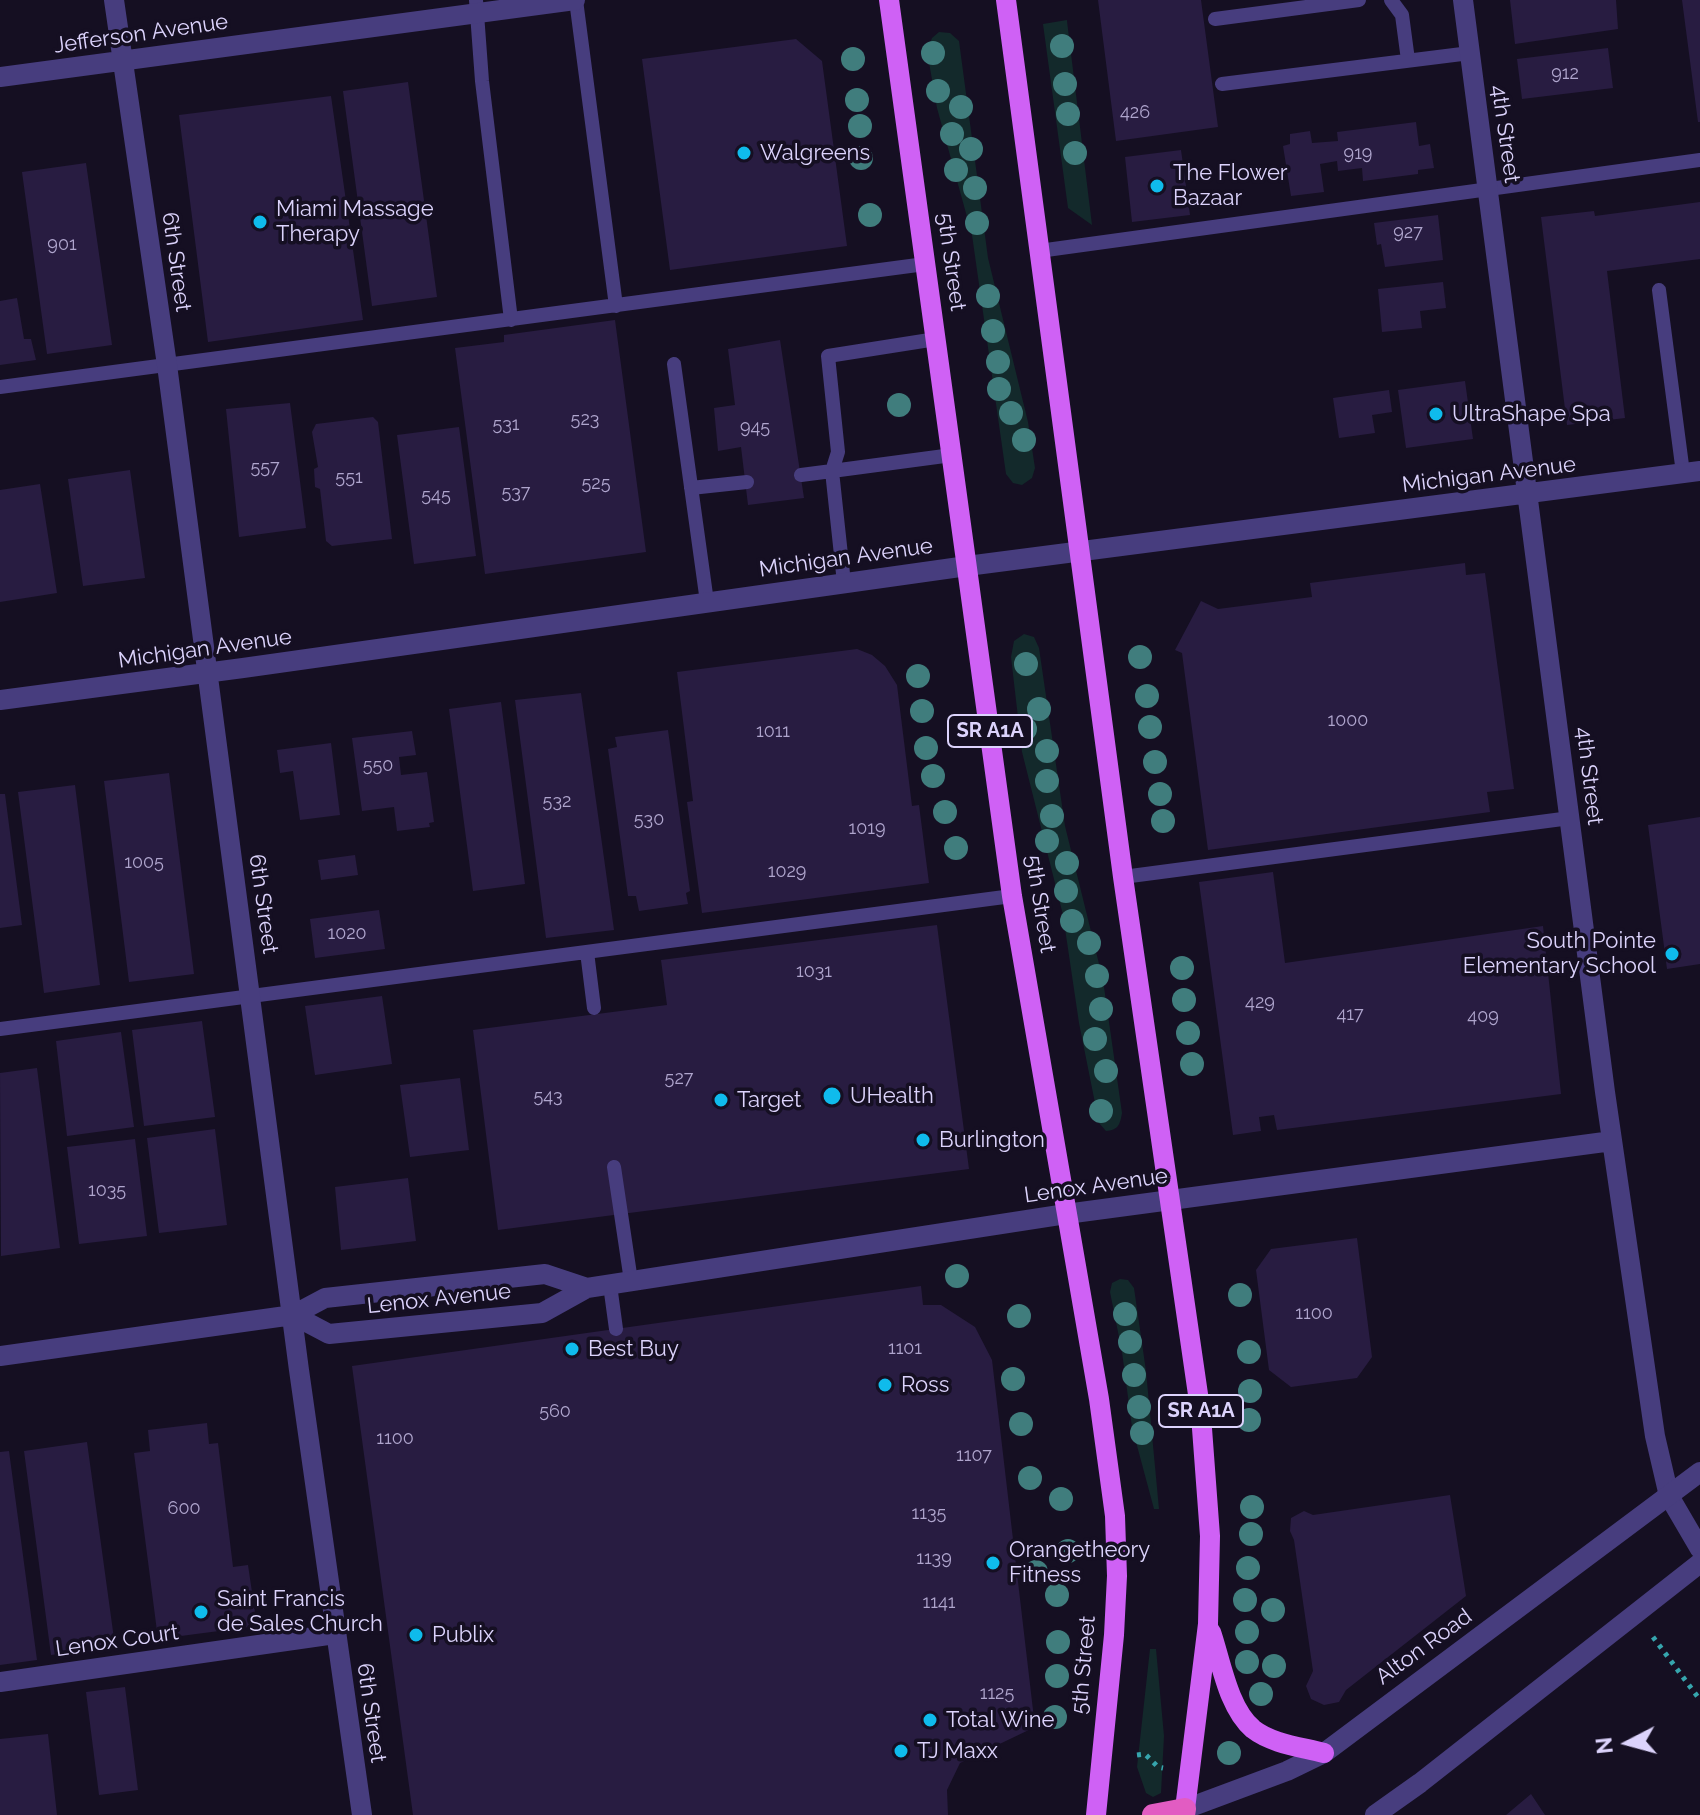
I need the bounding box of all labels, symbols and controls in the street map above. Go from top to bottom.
street label: Jefferson Avenue [52,9,230,59]
house number: 912 [1551,63,1579,85]
street label: 4th Street [1485,83,1525,185]
house number: 426 [1120,102,1150,124]
place label: Walgreens [760,140,870,166]
house number: 919 [1344,143,1372,165]
marker: Walgreens [735,144,753,162]
place label: The Flower Bazaar [1173,160,1288,212]
marker: The Flower Bazaar [1148,177,1166,195]
place label: Miami Massage Therapy [276,196,434,248]
street label: 6th Street [156,211,196,313]
street label: 5th Street [931,211,971,313]
marker: Miami Massage Therapy [251,213,269,231]
house number: 927 [1393,222,1423,244]
house number: 901 [47,234,77,256]
place label: UltraShape Spa [1452,401,1611,427]
marker: UltraShape Spa [1427,405,1445,423]
house number: 523 [571,409,599,431]
house number: 531 [492,414,520,436]
house number: 945 [740,417,770,439]
street label: Michigan Avenue [1401,451,1577,499]
house number: 557 [250,457,280,479]
house number: 551 [335,467,363,489]
house number: 525 [582,473,610,495]
house number: 537 [502,482,530,504]
house number: 545 [421,485,451,507]
street label: Michigan Avenue [758,533,934,583]
street label: Michigan Avenue [117,624,293,674]
house number: 1000 [1328,710,1368,732]
road number: SR A1A [948,715,1032,747]
house number: 1011 [756,721,790,743]
street label: 4th Street [1570,725,1608,827]
house number: 550 [363,755,393,777]
house number: 532 [543,791,571,813]
house number: 530 [634,809,664,831]
house number: 1019 [849,818,885,840]
house number: 1005 [124,852,164,874]
street label: 6th Street [243,853,283,955]
street label: 5th Street [1019,853,1061,955]
house number: 1029 [768,861,806,883]
house number: 1020 [327,923,367,945]
place label: South Pointe Elementary School [1463,928,1656,980]
marker: South Pointe Elementary School [1663,945,1681,963]
house number: 1031 [796,961,832,983]
house number: 429 [1245,992,1275,1014]
house number: 417 [1336,1004,1364,1026]
house number: 409 [1467,1006,1499,1028]
house number: 527 [665,1068,693,1090]
place label: UHealth [850,1083,934,1109]
marker: UHealth [821,1085,843,1107]
house number: 543 [533,1086,563,1108]
place label: Target [737,1087,801,1113]
marker: Target [712,1091,730,1109]
place label: Burlington [939,1127,1045,1153]
marker: Burlington [914,1131,932,1149]
street label: Lenox Avenue [1022,1163,1170,1209]
house number: 1035 [88,1180,126,1202]
street label: Lenox Avenue [366,1278,512,1320]
house number: 1100 [1295,1303,1333,1325]
place label: Best Buy [588,1336,679,1362]
house number: 1101 [888,1338,922,1360]
marker: Best Buy [563,1340,581,1358]
place label: Ross [901,1372,949,1398]
marker: Ross [876,1376,894,1394]
road number: SR A1A [1159,1395,1243,1427]
house number: 560 [539,1401,571,1423]
house number: 1100 [376,1428,414,1450]
house number: 1107 [956,1445,992,1467]
house number: 600 [168,1498,200,1520]
house number: 1135 [912,1503,946,1525]
place label: Orangetheory Fitness [1009,1537,1150,1588]
house number: 1139 [916,1548,952,1570]
marker: Orangetheory Fitness [984,1554,1002,1572]
place label: Saint Francis de Sales Church [217,1586,383,1638]
house number: 1141 [923,1592,955,1614]
marker: Saint Francis de Sales Church [192,1603,210,1621]
street label: Alton Road [1371,1603,1477,1691]
street label: 5th Street [1067,1615,1101,1715]
street label: Lenox Court [54,1619,180,1663]
place label: Publix [432,1622,494,1648]
marker: Publix [407,1626,425,1644]
street label: 6th Street [351,1662,391,1764]
house number: 1125 [980,1683,1014,1705]
north arrow [1588,1703,1668,1783]
place label: Total Wine [946,1707,1054,1733]
marker: Total Wine [921,1711,939,1729]
text: N [1590,1736,1618,1755]
place label: TJ Maxx [917,1738,998,1764]
marker: TJ Maxx [892,1742,910,1760]

